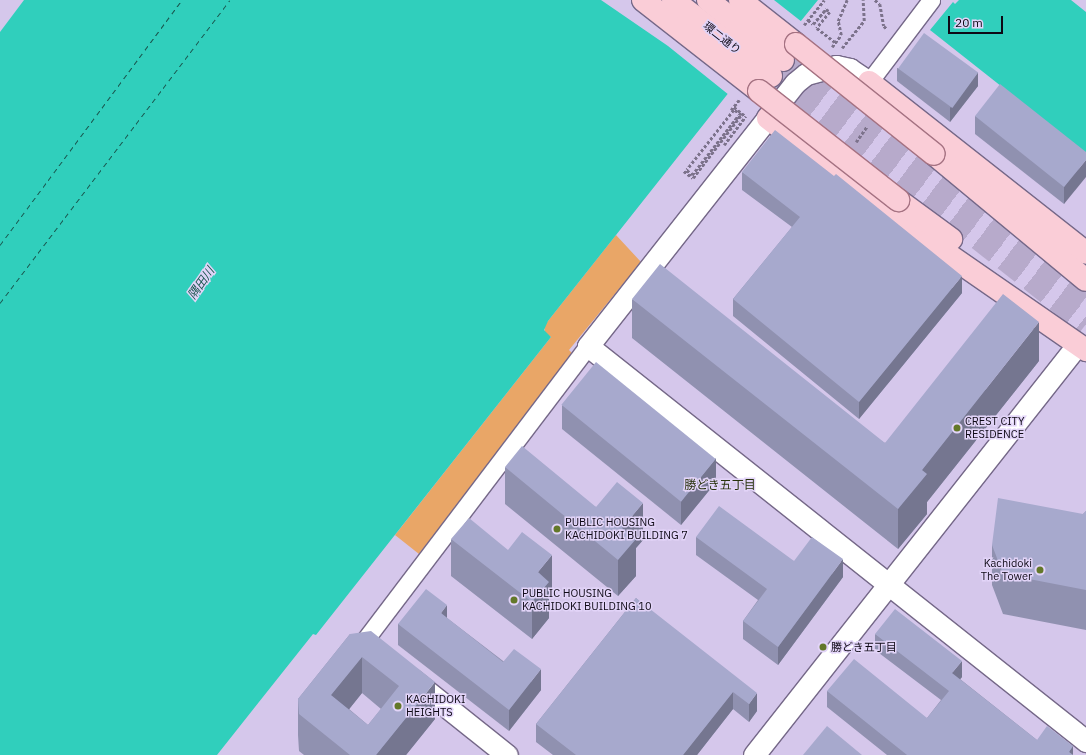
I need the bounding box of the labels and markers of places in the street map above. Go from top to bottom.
place label: CREST CITY RESIDENCE [965,415,1024,441]
marker: CREST CITY RESIDENCE [952,423,962,433]
place label: PUBLIC HOUSING KACHIDOKI BUILDING 7 [565,516,688,542]
marker: PUBLIC HOUSING KACHIDOKI BUILDING 7 [552,524,562,534]
place label: Kachidoki The Tower [981,557,1032,583]
marker: Kachidoki The Tower [1035,565,1045,575]
place label: PUBLIC HOUSING KACHIDOKI BUILDING 10 [522,587,652,613]
marker: PUBLIC HOUSING KACHIDOKI BUILDING 10 [509,595,519,605]
place label: 勝どき五丁目 [831,640,897,654]
marker: 勝どき五丁目 [818,642,828,652]
place label: KACHIDOKI HEIGHTS [406,693,465,719]
marker: KACHIDOKI HEIGHTS [393,701,403,711]

